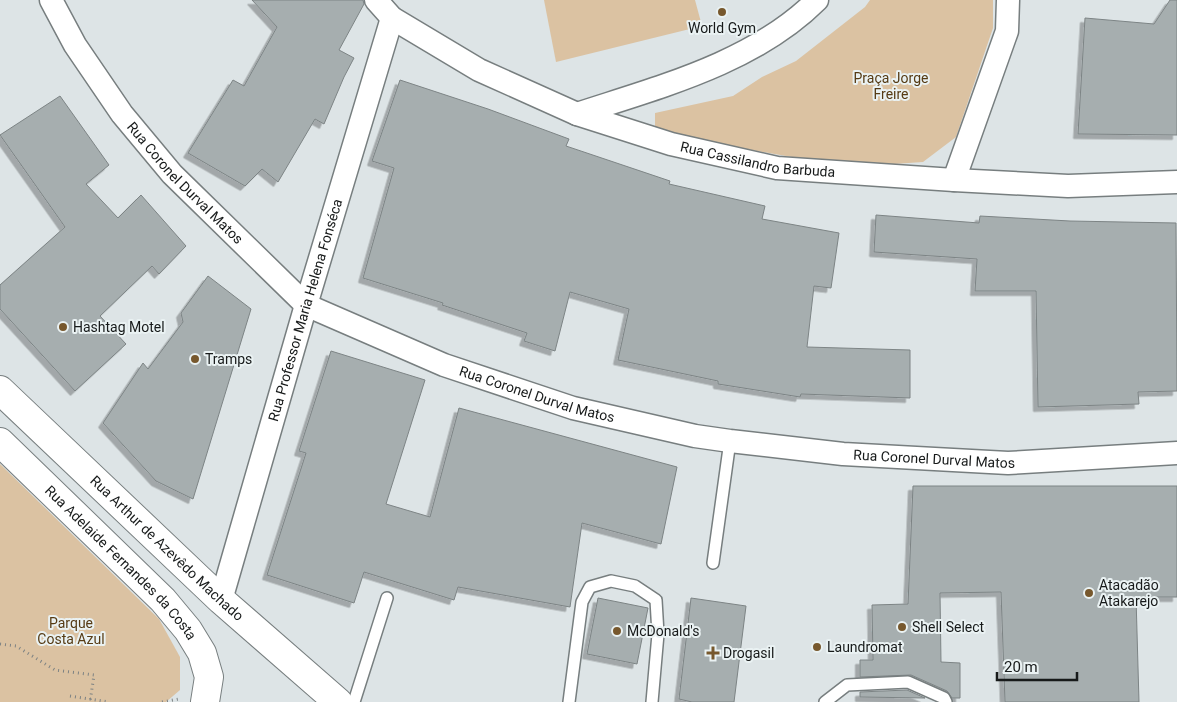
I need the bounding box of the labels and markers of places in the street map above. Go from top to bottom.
marker: World Gym [716,6,728,18]
place label: World Gym [688,20,756,36]
place label: Hashtag Motel [73,319,165,335]
marker: Hashtag Motel [57,321,69,333]
place label: Tramps [205,351,252,367]
marker: Tramps [189,353,201,365]
place label: Atacadão Atakarejo [1099,577,1159,609]
marker: Atacadão Atakarejo [1083,587,1095,599]
place label: Shell Select [912,619,985,635]
marker: Shell Select [896,621,908,633]
place label: McDonald's [627,623,700,639]
marker: McDonald's [611,625,623,637]
place label: Laundromat [827,639,903,655]
marker: Laundromat [811,641,823,653]
place label: Drogasil [723,645,774,661]
marker: Drogasil [707,647,719,659]

